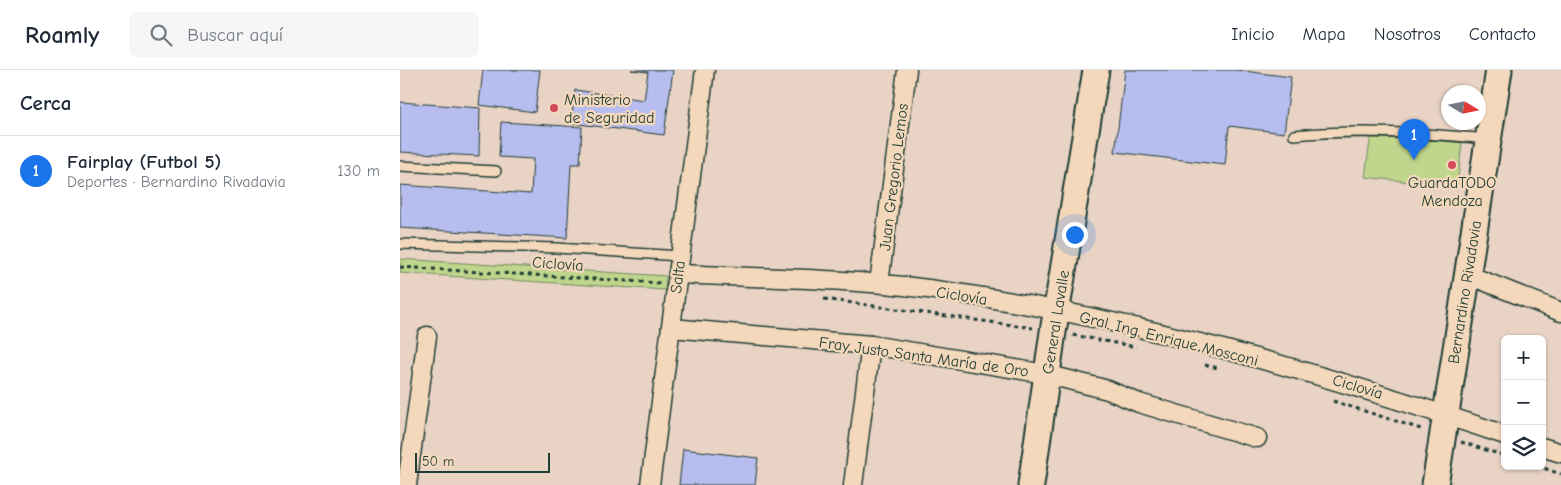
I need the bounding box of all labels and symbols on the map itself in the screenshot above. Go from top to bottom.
north arrow [1441,85,1486,130]
place label: Ministerio de Seguridad [564,91,655,127]
marker: Ministerio de Seguridad [548,102,560,114]
street label: Juan Gregorio Lemos [876,102,912,252]
pin: 1 [1398,119,1430,160]
marker: GuardaTODO Mendoza [1446,159,1458,171]
place label: GuardaTODO Mendoza [1408,174,1496,210]
street label: Bernardino Rivadavia [1445,219,1485,365]
your location [1062,222,1088,248]
street label: Ciclovía [532,253,584,275]
street label: Salta [667,260,689,295]
street label: General Lavalle [1039,269,1073,375]
street label: Ciclovía [935,283,989,309]
street label: Gral. Ing. Enrique Mosconi [1077,308,1260,370]
street label: Fray Justo Santa María de Oro [818,333,1030,381]
street label: Ciclovía [1330,371,1385,403]
scale bar [415,450,550,473]

